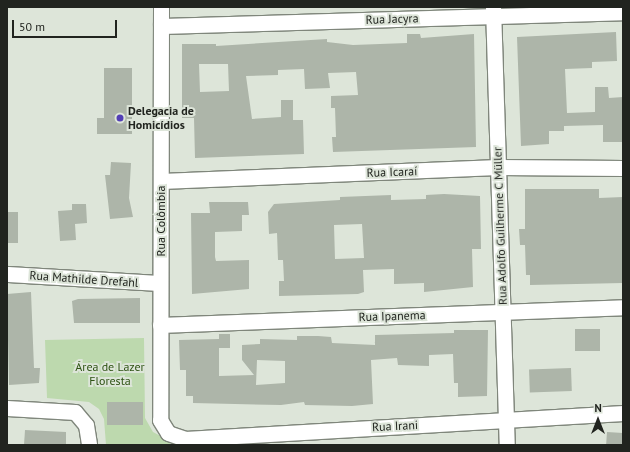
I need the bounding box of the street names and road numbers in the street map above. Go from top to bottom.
street label: Rua Jacyra [365,11,419,27]
street label: Rua Adolfo Guilherme C Müller [490,146,510,306]
street label: Rua Icaraí [366,164,418,180]
street label: Rua Colômbia [154,186,168,256]
street label: Rua Mathilde Drefahl [29,268,139,290]
street label: Rua Ipanema [358,308,426,324]
street label: Rua Irani [372,418,418,434]

